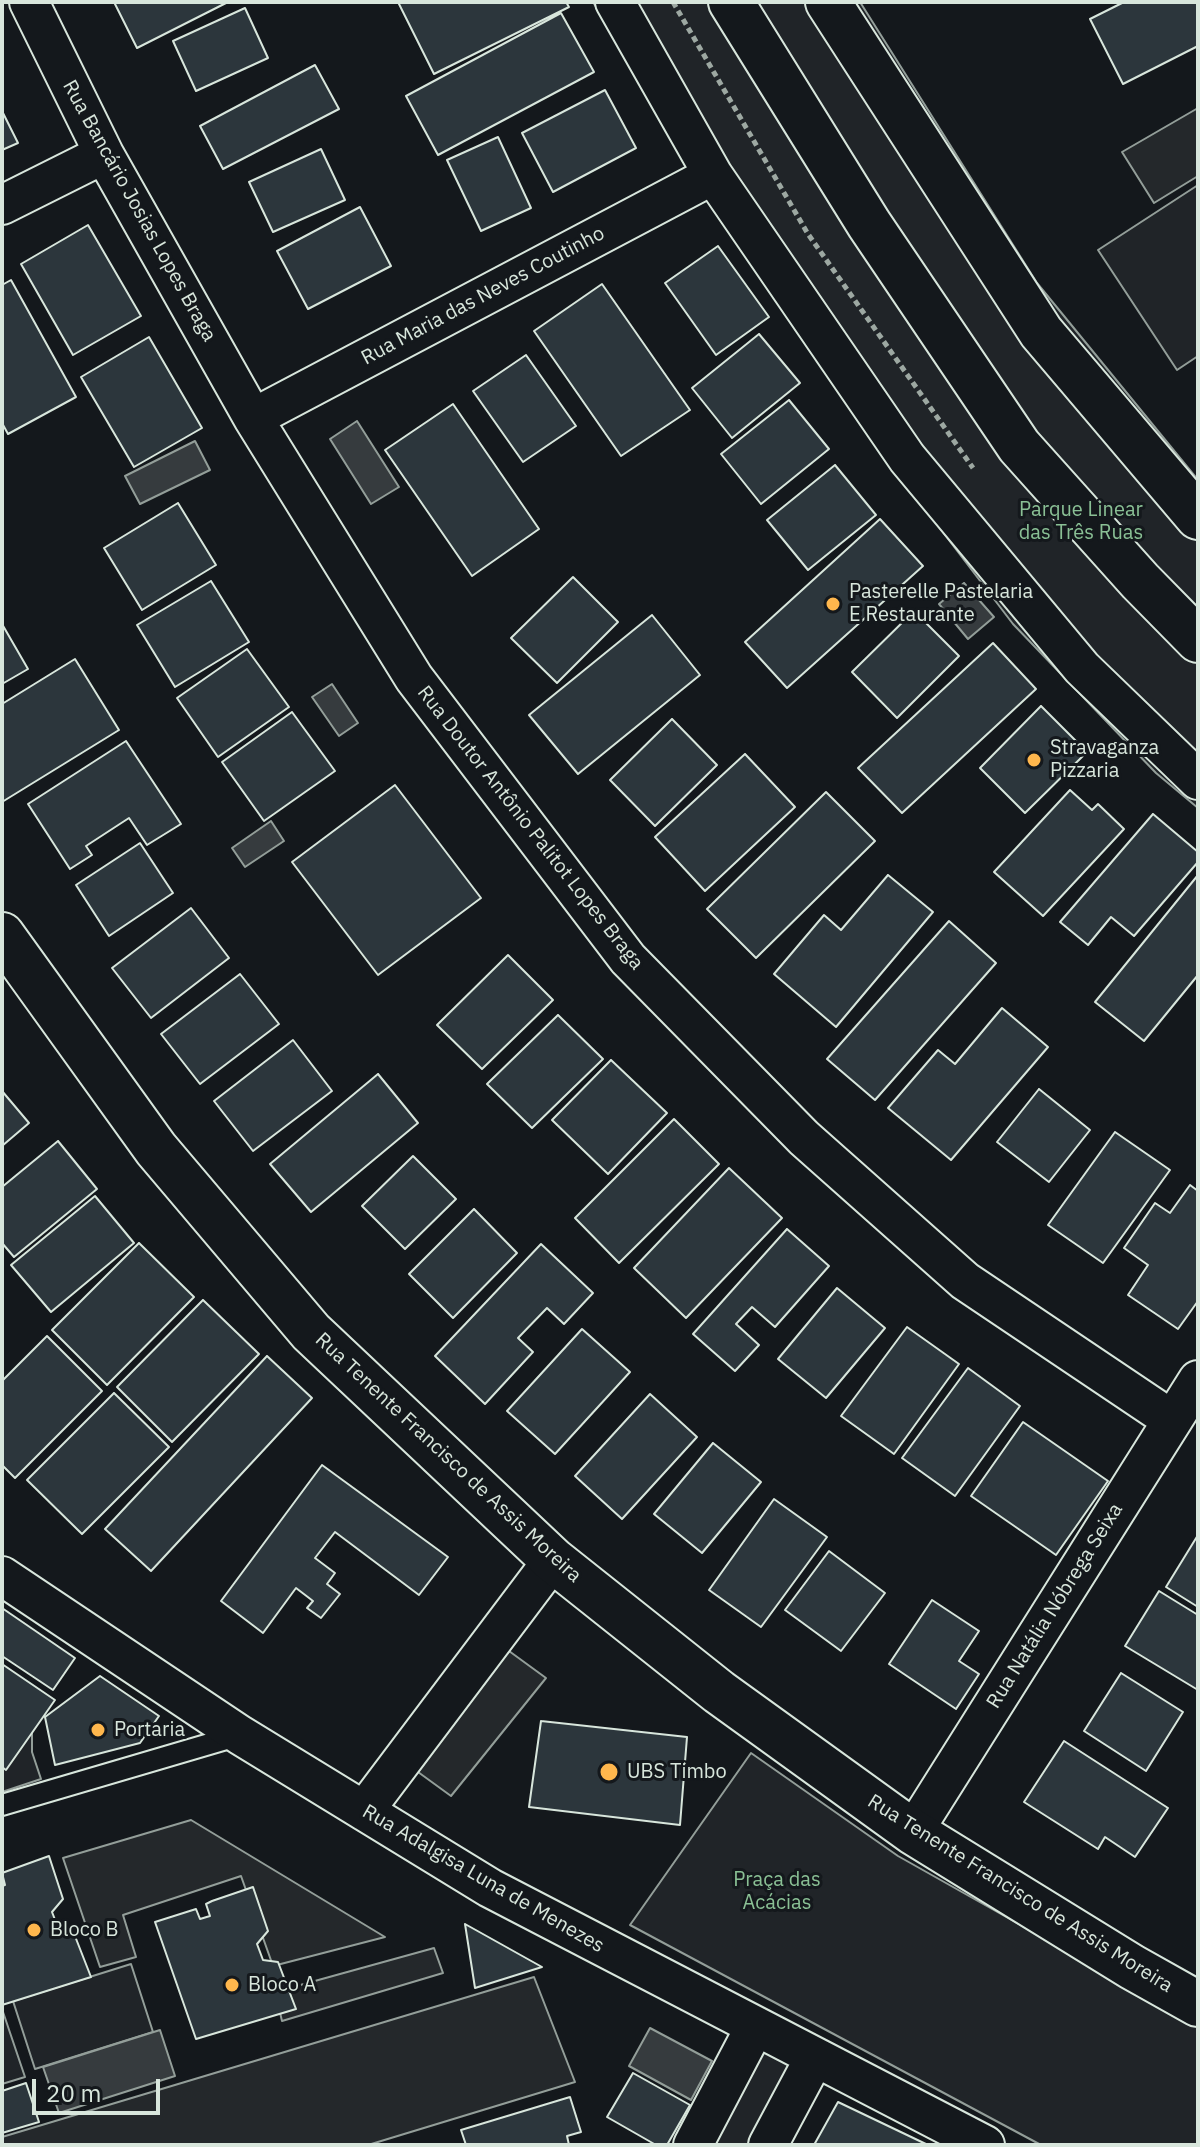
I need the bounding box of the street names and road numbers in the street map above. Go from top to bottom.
street label: Rua Bancário Josias Lopes Braga [57,76,221,346]
street label: Rua Maria das Neves Coutinho [357,222,609,370]
street label: Rua Doutor Antônio Palitot Lopes Braga [412,681,648,975]
street label: Rua Tenente Francisco de Assis Moreira [310,1328,586,1588]
street label: Rua Natália Nóbrega Seixa [982,1499,1128,1713]
street label: Rua Tenente Francisco de Assis Moreira [863,1790,1177,1998]
street label: Rua Adalgisa Luna de Menezes [358,1800,608,1958]

